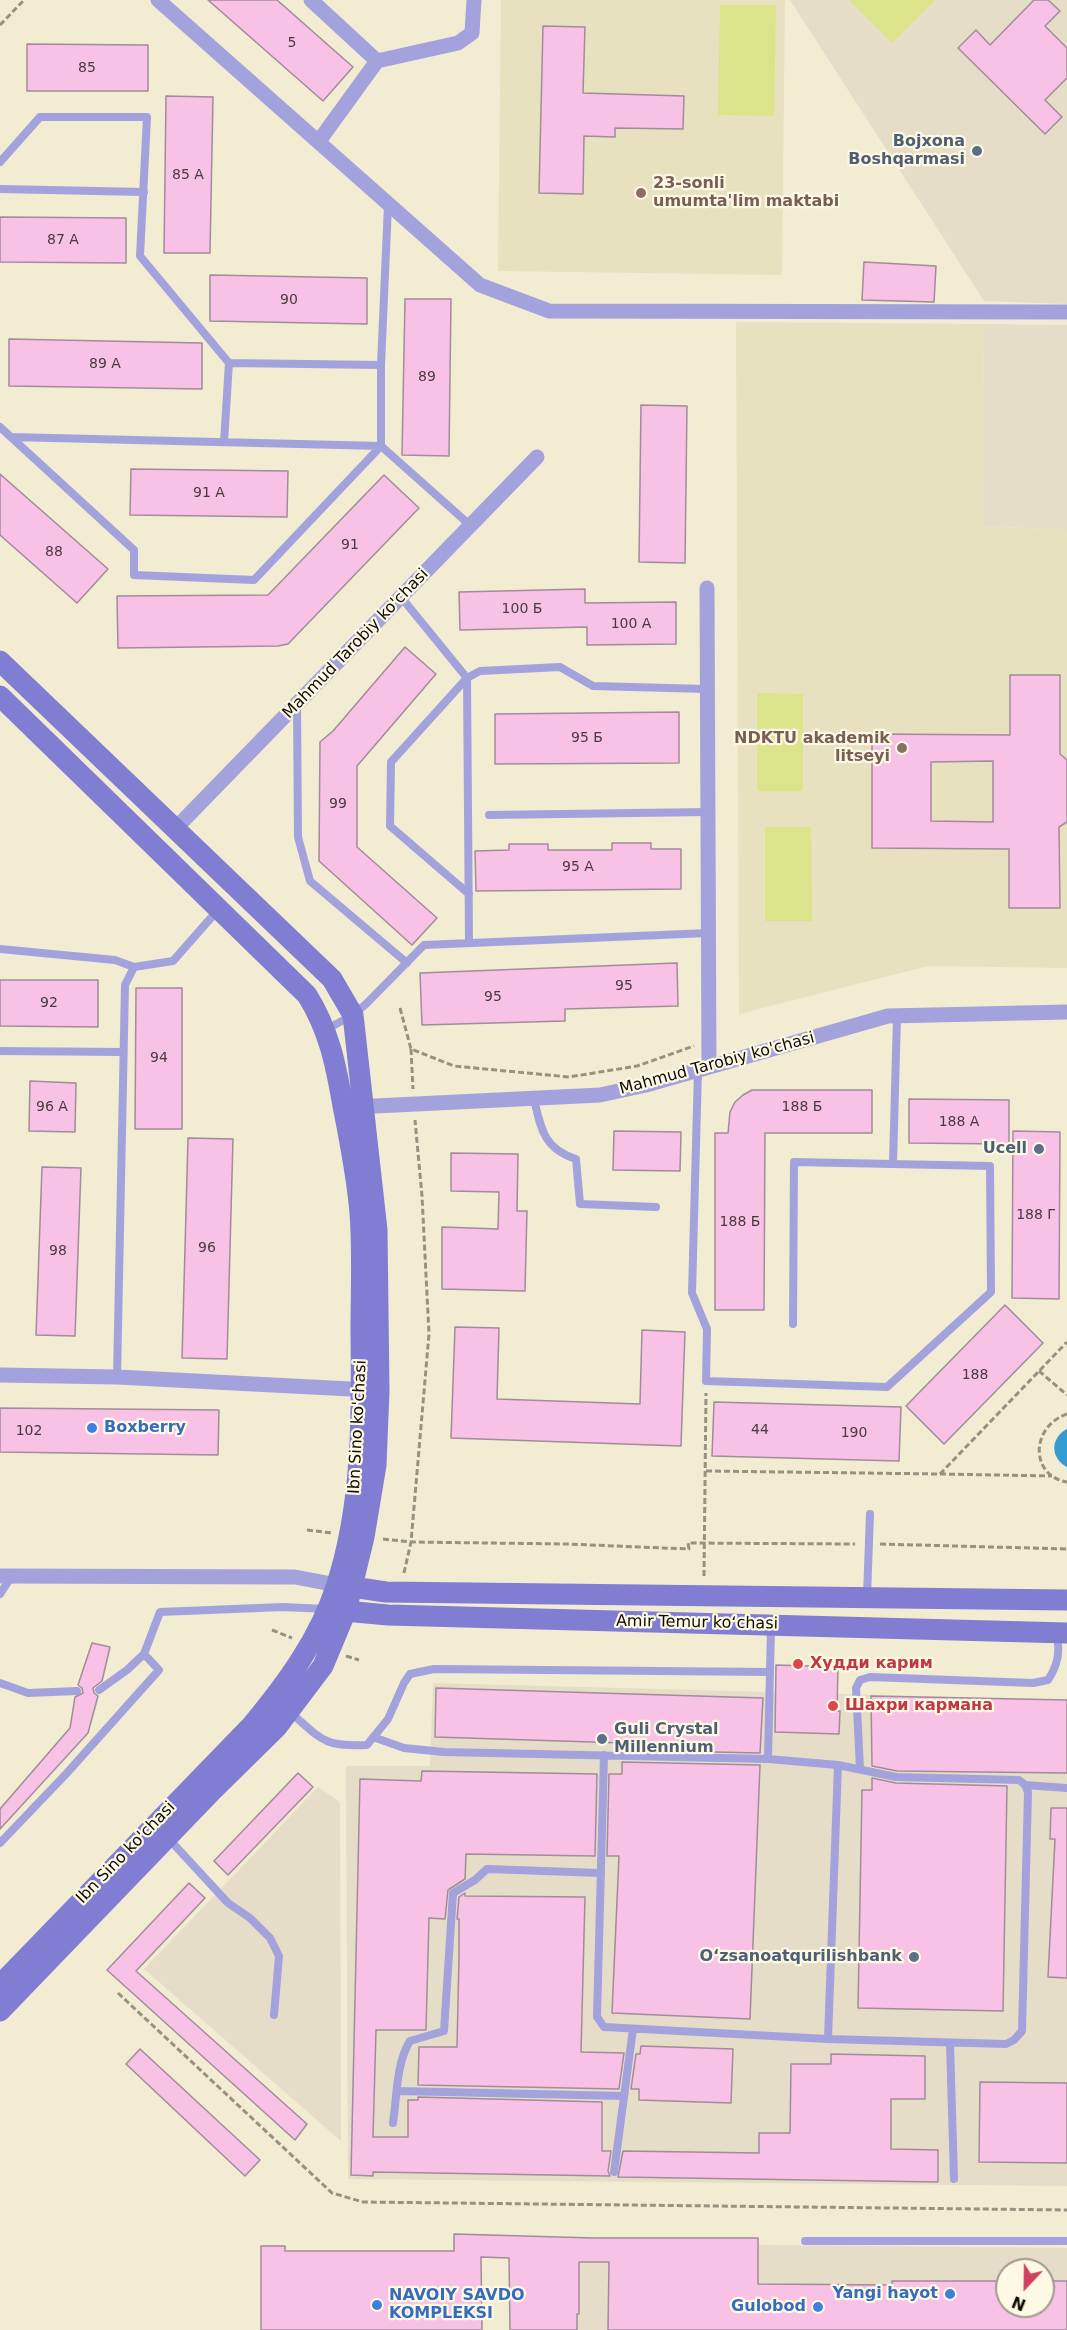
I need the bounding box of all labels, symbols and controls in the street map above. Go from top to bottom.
house number: 5 [288,35,296,51]
house number: 85 [78,60,96,76]
place label: Bojxona Boshqarmasi [848,132,965,170]
marker: Bojxona Boshqarmasi [970,144,984,158]
house number: 85 А [172,167,204,183]
place label: 23-sonli umumta'lim maktabi [653,174,839,212]
marker: 23-sonli umumta'lim maktabi [634,186,648,200]
house number: 87 А [47,232,79,248]
house number: 90 [280,292,298,308]
house number: 89 А [89,356,121,372]
house number: 89 [418,369,436,385]
house number: 91 А [193,485,225,501]
house number: 91 [341,537,359,553]
house number: 88 [45,544,63,560]
street label: Mahmud Tarobiy ko'chasi [279,565,433,723]
house number: 100 Б [502,601,542,617]
house number: 100 А [611,616,651,632]
place label: NDKTU akademik litseyi [734,729,890,767]
house number: 95 Б [571,730,603,746]
marker: NDKTU akademik litseyi [895,741,909,755]
house number: 99 [329,796,347,812]
house number: 95 А [562,859,594,875]
house number: 95 [615,978,633,994]
house number: 95 [484,989,502,1005]
house number: 92 [40,995,58,1011]
street label: Mahmud Tarobiy ko'chasi [617,1029,817,1099]
house number: 94 [150,1050,168,1066]
house number: 96 А [36,1099,68,1115]
house number: 188 Б [782,1099,822,1115]
house number: 188 А [939,1114,979,1130]
place label: Ucell [983,1139,1027,1159]
marker: Ucell [1032,1142,1046,1156]
house number: 188 Г [1016,1207,1056,1223]
house number: 188 Б [720,1214,760,1230]
house number: 96 [198,1240,216,1256]
house number: 98 [49,1243,67,1259]
street label: Ibn Sino ko'chasi [345,1360,371,1494]
house number: 188 [962,1367,988,1383]
place label: Boxberry [104,1418,186,1438]
marker: Boxberry [85,1421,99,1435]
house number: 44 [751,1422,769,1438]
house number: 102 [16,1423,42,1439]
house number: 190 [841,1425,867,1441]
street label: Amir Temur ko‘chasi [616,1612,778,1634]
place label: Худди карим [810,1654,933,1674]
marker: Худди карим [791,1657,805,1671]
place label: Шахри кармана [845,1696,993,1716]
marker: Шахри кармана [826,1699,840,1713]
place label: Guli Crystal Millennium [614,1720,719,1758]
marker: Guli Crystal Millennium [595,1732,609,1746]
street label: Ibn Sino ko'chasi [73,1798,179,1908]
place label: Oʻzsanoatqurilishbank [699,1947,902,1967]
marker: Oʻzsanoatqurilishbank [907,1950,921,1964]
north arrow [995,2258,1055,2318]
place label: Yangi hayot [832,2284,938,2304]
place label: NAVOIY SAVDO KOMPLEKSI [389,2286,525,2324]
marker: Yangi hayot [943,2287,957,2301]
text: N [1009,2292,1029,2315]
place label: Gulobod [731,2297,806,2317]
marker: NAVOIY SAVDO KOMPLEKSI [370,2298,384,2312]
marker: Gulobod [811,2300,825,2314]

